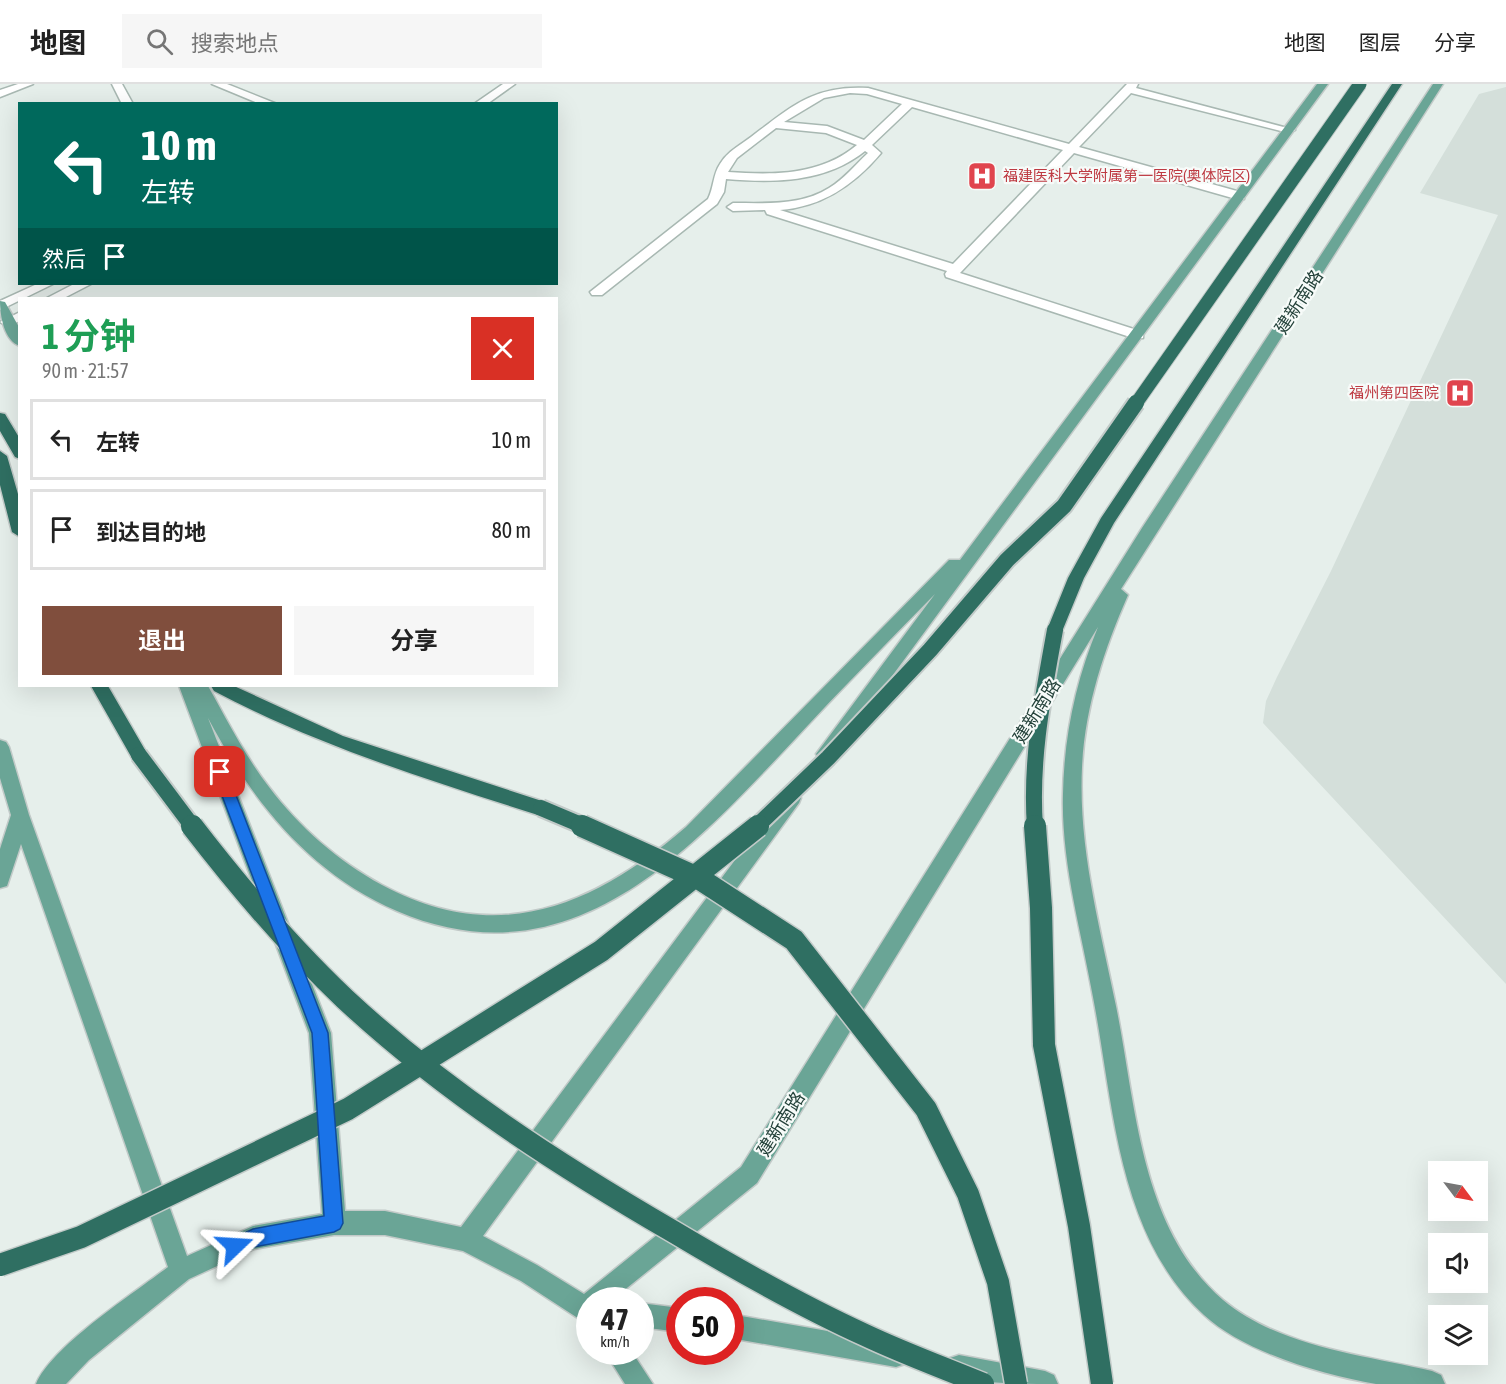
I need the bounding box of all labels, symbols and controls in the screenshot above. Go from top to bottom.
search box [122,14,542,68]
icon: search [143,25,176,58]
text: 地图 [30,27,86,59]
text: 搜索地点 [191,30,279,56]
text: 地图 [1284,30,1326,54]
text: 图层 [1359,30,1401,54]
text: 分享 [1434,30,1476,54]
text: 10 m [141,121,216,169]
icon: left [42,126,120,204]
hospital icon: 福建医科大学附属第一医院(奥体院区) [966,160,998,192]
place label: 福建医科大学附属第一医院(奥体院区) [1003,167,1250,184]
text: 左转 [141,177,195,208]
icon: arrive [98,240,131,273]
text: 然后 [42,246,86,272]
street label: 建新南路 [1270,266,1327,338]
text: 1 分钟 [42,315,136,357]
button: close [471,317,534,380]
text: 90 m · 21:57 [42,359,129,382]
hospital icon: 福州第四医院 [1444,377,1476,409]
place label: 福州第四医院 [1349,384,1439,401]
icon: left [45,423,78,456]
text: 10 m [491,427,531,453]
text: 左转 [96,429,140,455]
icon: arrive [45,513,78,546]
text: 80 m [491,517,531,543]
text: 到达目的地 [96,519,206,545]
button: 退出 [42,606,282,675]
button: 分享 [294,606,534,675]
street label: 建新南路 [1009,675,1065,747]
pin [194,746,245,797]
icon: arrive [203,755,236,788]
street label: 建新南路 [753,1088,809,1160]
north arrow [1428,1161,1488,1221]
map controls [1428,1161,1488,1365]
position arrow [203,1214,267,1278]
button: sound [1428,1233,1488,1293]
speed limit sign: 50 [666,1287,744,1365]
text: 47 [601,1302,629,1336]
button: layers [1428,1305,1488,1365]
text: km/h [600,1333,630,1350]

